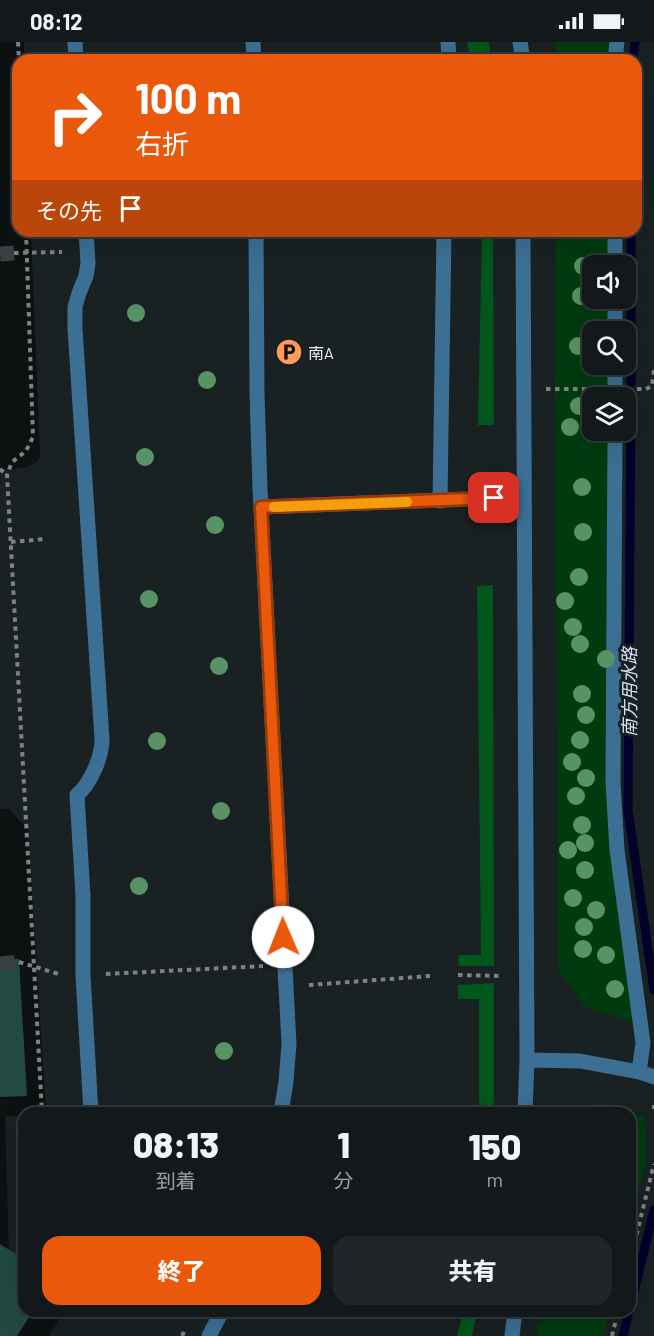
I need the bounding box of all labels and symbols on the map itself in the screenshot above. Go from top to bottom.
parking icon: 南A [274,337,304,367]
place label: 南A [308,343,334,362]
pin [468,472,519,523]
water label: 南方用水路 [618,645,640,737]
position arrow [251,905,315,969]

